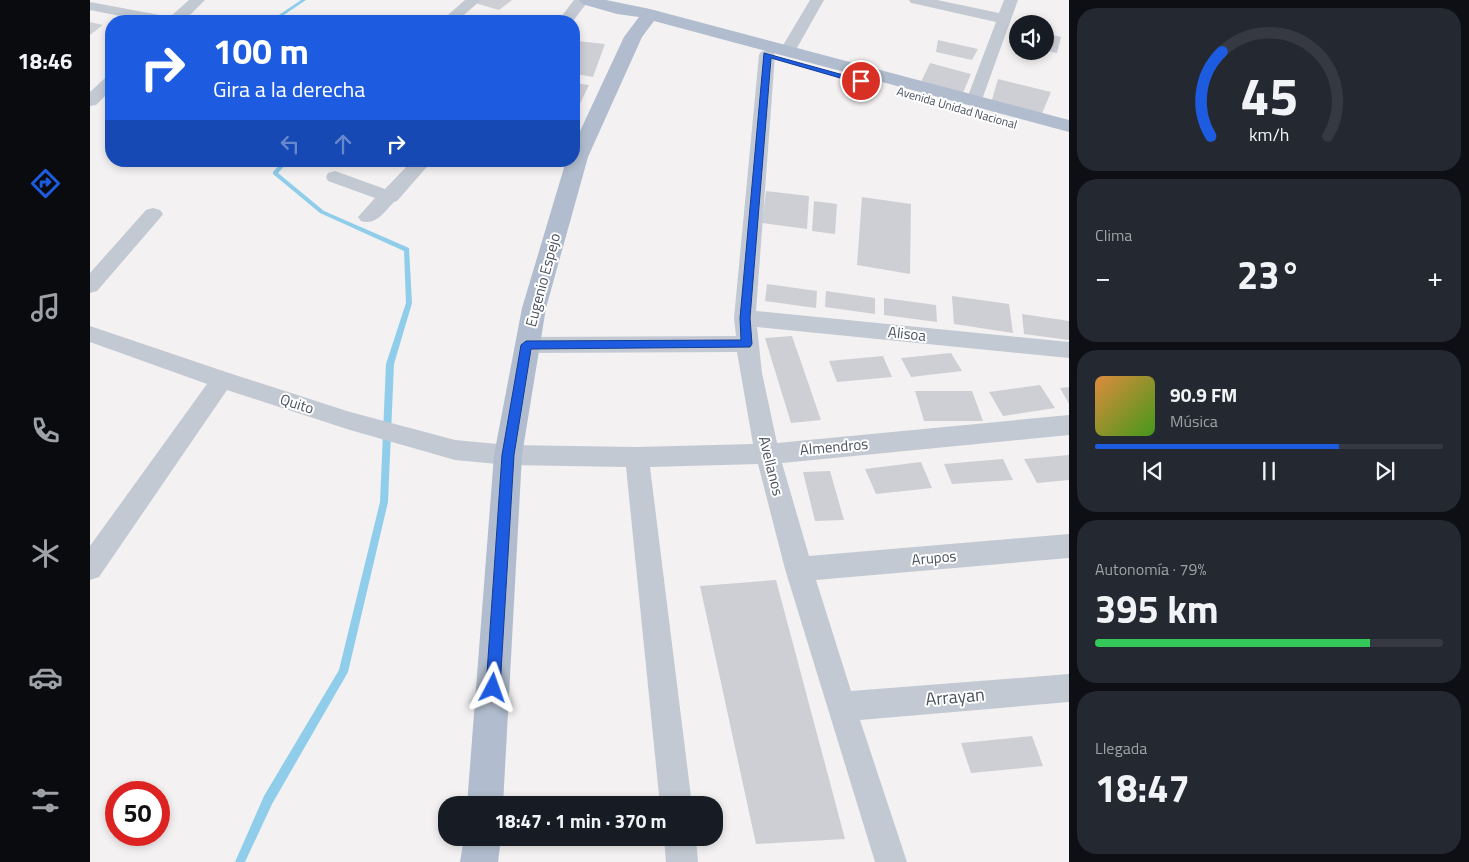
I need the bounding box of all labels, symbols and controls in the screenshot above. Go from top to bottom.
map controls [1009,15,1054,60]
button: sound [1009,15,1054,60]
text: 100 m [213,24,309,78]
icon: right [130,35,195,100]
text: 18:46 [18,44,72,78]
text: 45 [1240,56,1298,135]
pin [840,60,882,102]
icon: arrive [847,67,875,95]
text: Gira a la derecha [213,72,365,106]
street label: Avenida Unidad Nacional [895,81,1020,134]
text: km/h [1249,121,1289,148]
icon: left [276,130,304,158]
icon: ahead [329,130,357,158]
icon: right [382,130,410,158]
icon: directions [28,166,63,201]
text: Clima [1095,223,1132,247]
street label: Eugenio Espejo [519,230,566,329]
text: 23° [1237,246,1301,304]
text: − [1095,255,1111,298]
text: + [1427,255,1443,298]
icon: music [28,290,63,325]
street label: Alisoa [887,320,928,347]
text: 90.9 FM [1170,380,1237,409]
street label: Quito [277,387,317,420]
text: Música [1170,409,1218,433]
icon: phone [28,413,63,448]
street label: Almendros [799,432,869,461]
street label: Avellanos [753,434,790,498]
icon: previous [1139,457,1167,485]
icon: pause [1255,457,1283,485]
icon: next [1371,457,1399,485]
icon: climate [28,536,63,571]
street label: Arupos [911,544,957,571]
text: Autonomía · 79% [1095,557,1206,581]
text: 395 km [1095,580,1219,638]
icon: car [28,660,63,695]
position arrow [466,661,518,713]
street label: Arrayan [924,680,986,713]
text: Llegada [1095,736,1147,760]
text: 18:47 [1095,759,1190,817]
speed limit sign: 50 [105,781,170,846]
icon: filters [28,783,63,818]
text: 18:47 · 1 min · 370 m [494,806,667,835]

